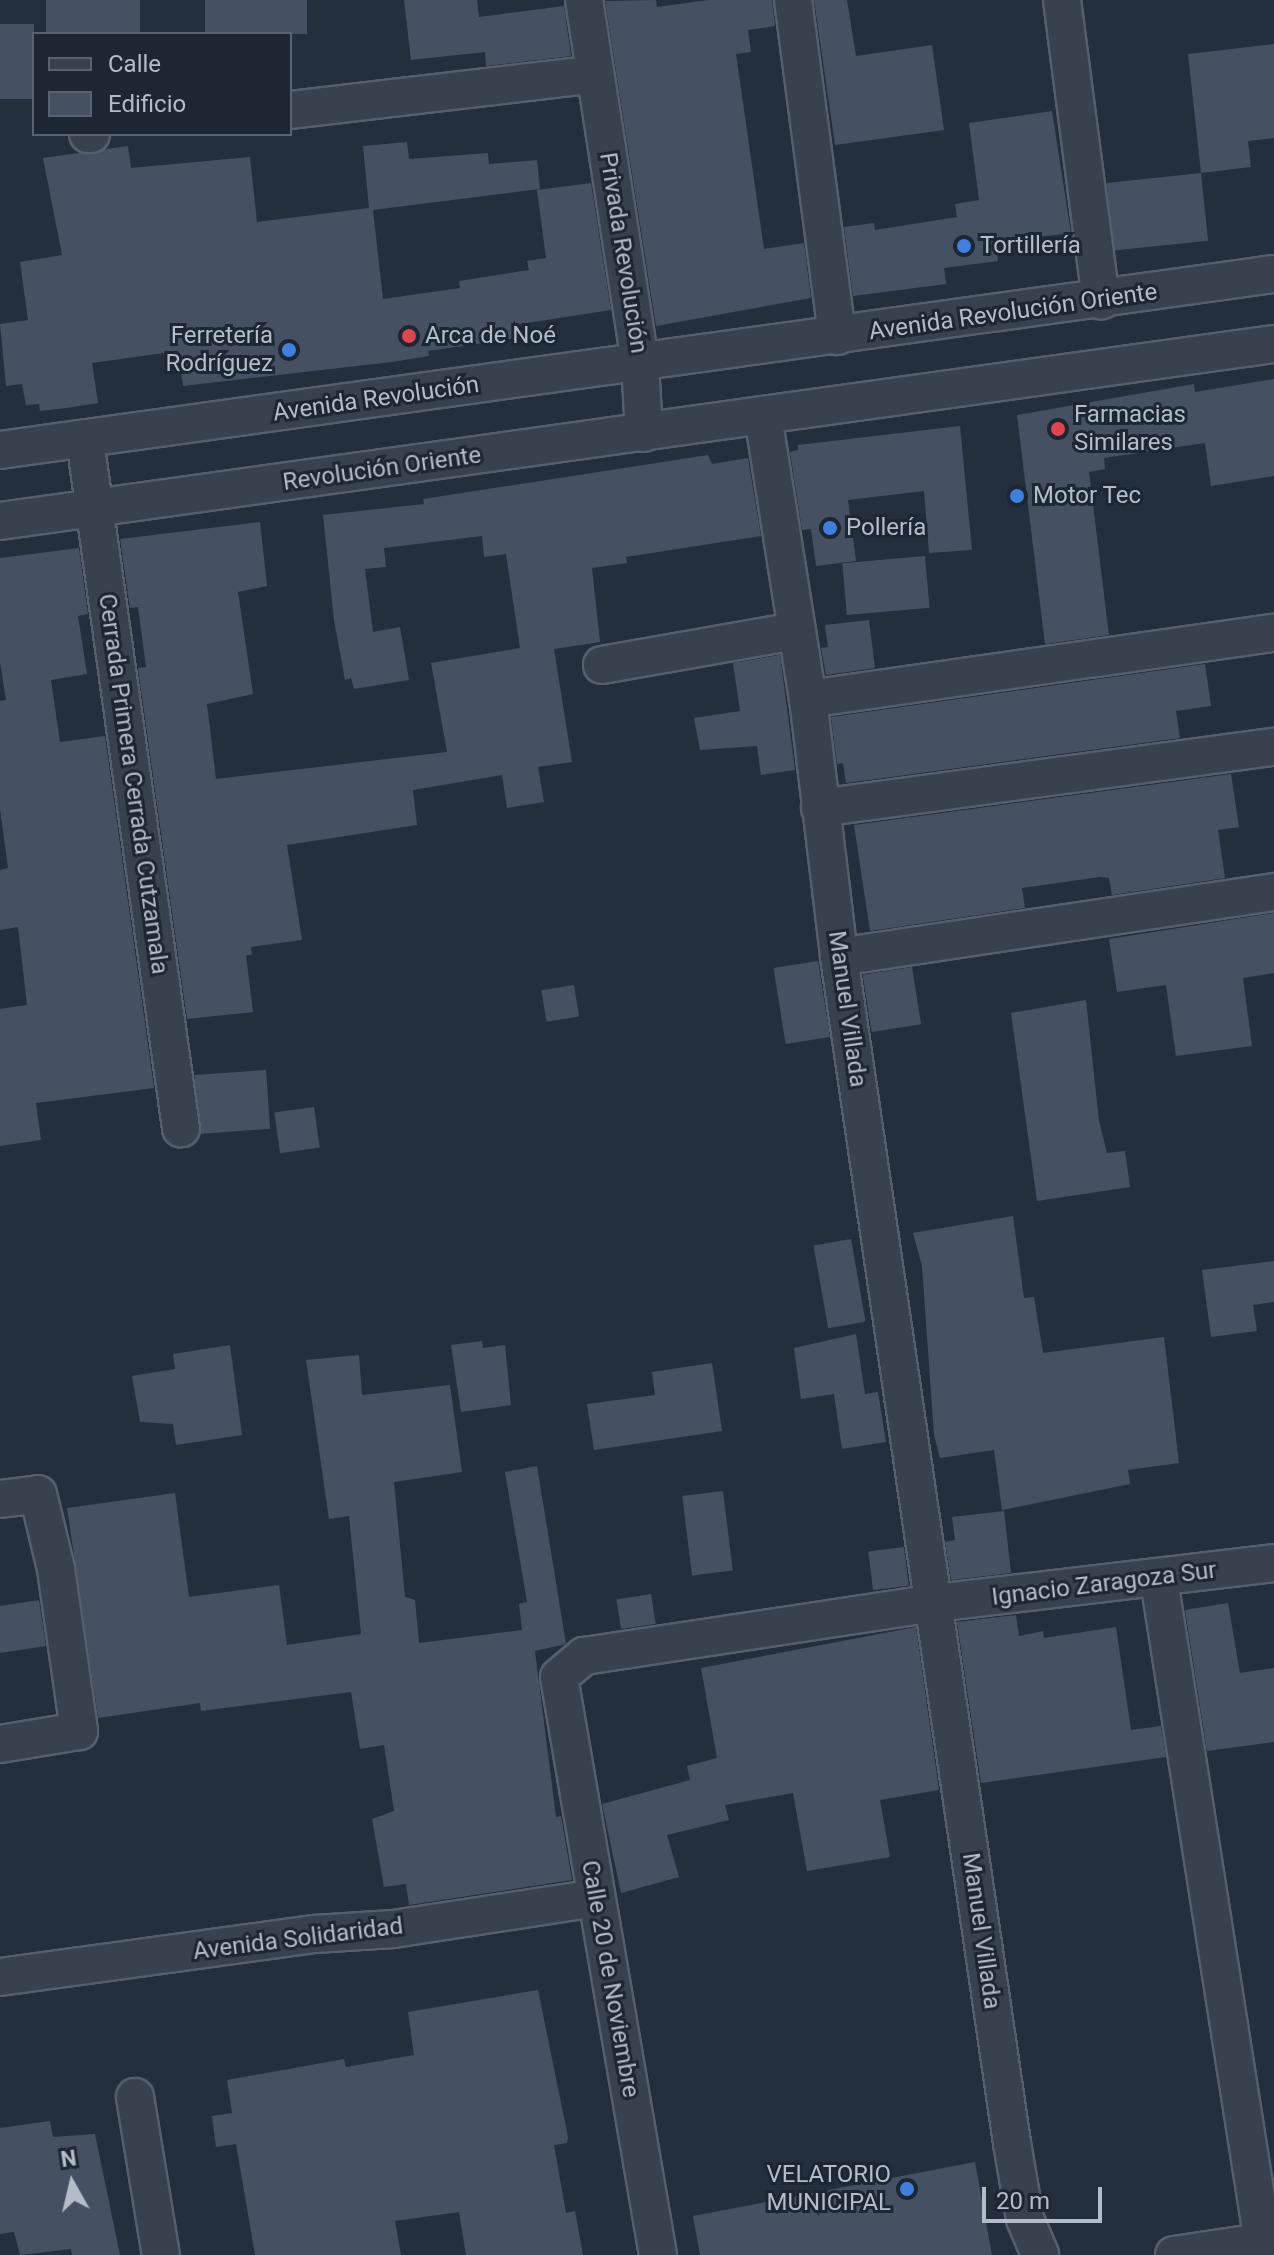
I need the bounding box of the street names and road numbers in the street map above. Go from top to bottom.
street label: Privada Revolución [593,150,653,356]
street label: Avenida Revolución Oriente [867,278,1159,346]
street label: Avenida Revolución [271,370,481,428]
street label: Revolución Oriente [281,441,483,497]
street label: Cerrada Primera Cerrada Cutzamala [92,592,174,976]
street label: Manuel Villada [822,929,872,1089]
street label: Ignacio Zaragoza Sur [990,1556,1218,1612]
street label: Manuel Villada [956,1851,1006,2011]
street label: Calle 20 de Noviembre [575,1858,645,2100]
street label: Avenida Solidaridad [191,1912,405,1966]

